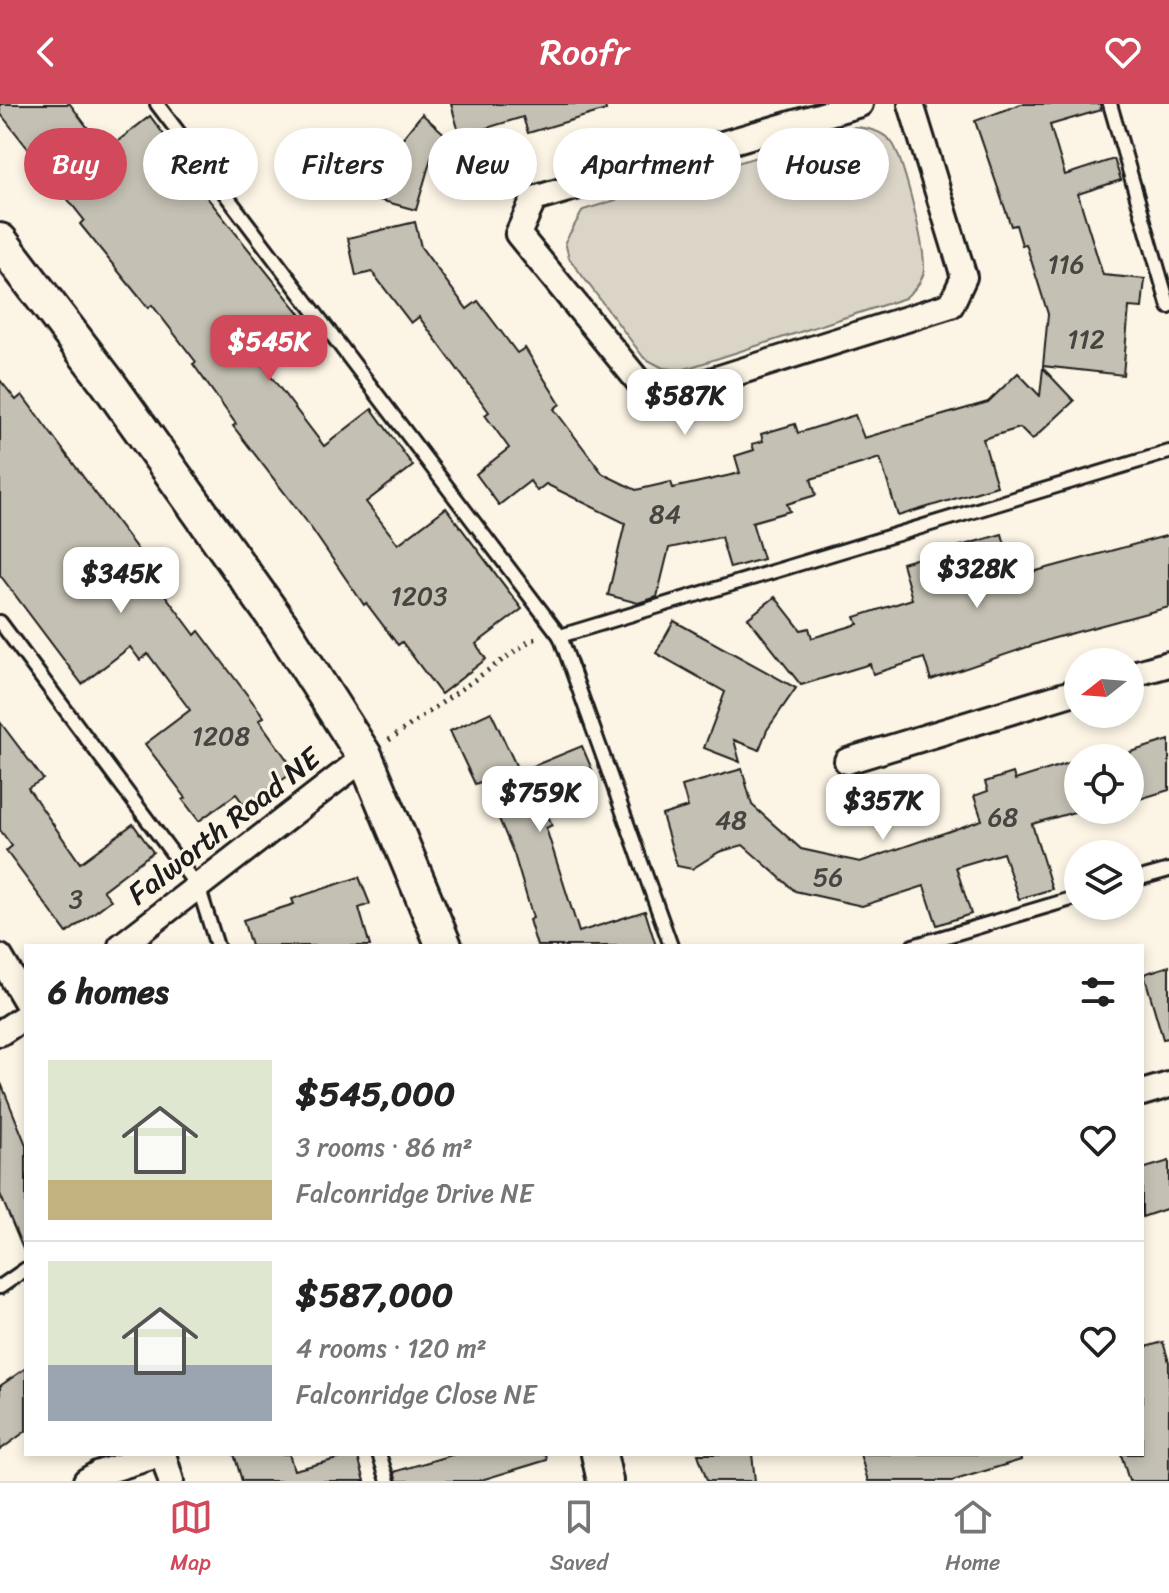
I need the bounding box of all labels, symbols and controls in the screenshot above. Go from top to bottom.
text: Roofr [540,20,629,84]
icon: back [24,30,68,74]
icon: heart [1101,30,1145,74]
chip: Buy [24,128,127,200]
chip: Rent [143,128,258,200]
chip: Filters [274,128,412,200]
chip: New [428,128,537,200]
chip: Apartment [553,128,741,200]
chip: House [757,128,889,200]
house number: 116 [1047,241,1085,287]
pin: $545K [213,315,325,383]
house number: 112 [1067,316,1105,362]
text: $545K [228,318,310,364]
pin: $587K [629,369,741,437]
text: $587K [645,372,725,418]
house number: 84 [649,491,681,537]
pin: $328K [921,542,1033,610]
text: $328K [938,545,1016,591]
pin: $345K [65,547,177,615]
text: $345K [81,550,161,596]
house number: 1203 [391,573,447,619]
north arrow [1064,648,1144,728]
map controls [1064,648,1144,920]
house number: 1208 [192,713,250,759]
street label: Falworth Road NE [115,731,335,919]
button: locate [1064,744,1144,824]
pin: $759K [484,766,596,834]
text: $759K [500,769,580,815]
pin: $357K [827,774,939,842]
text: $357K [844,777,922,823]
house number: 68 [988,794,1019,840]
house number: 48 [715,797,747,843]
button: layers [1064,840,1144,920]
house number: 56 [813,854,843,900]
house number: 3 [69,876,83,922]
text: 6 homes [48,962,169,1022]
icon: filters [1076,970,1120,1014]
text: $545,000 [296,1064,455,1124]
icon: home [112,1092,208,1188]
icon: heart [1076,1118,1120,1162]
text: 3 rooms · 86 m² [296,1124,473,1170]
text: Falconridge Drive NE [296,1170,533,1216]
text: $587,000 [296,1265,453,1325]
icon: home [112,1293,208,1389]
icon: heart [1076,1319,1120,1363]
text: 4 rooms · 120 m² [296,1325,487,1371]
text: Falconridge Close NE [296,1371,537,1417]
tab: Map [169,1495,213,1582]
tab: Saved [550,1495,608,1582]
tab: Home [945,1495,1000,1582]

